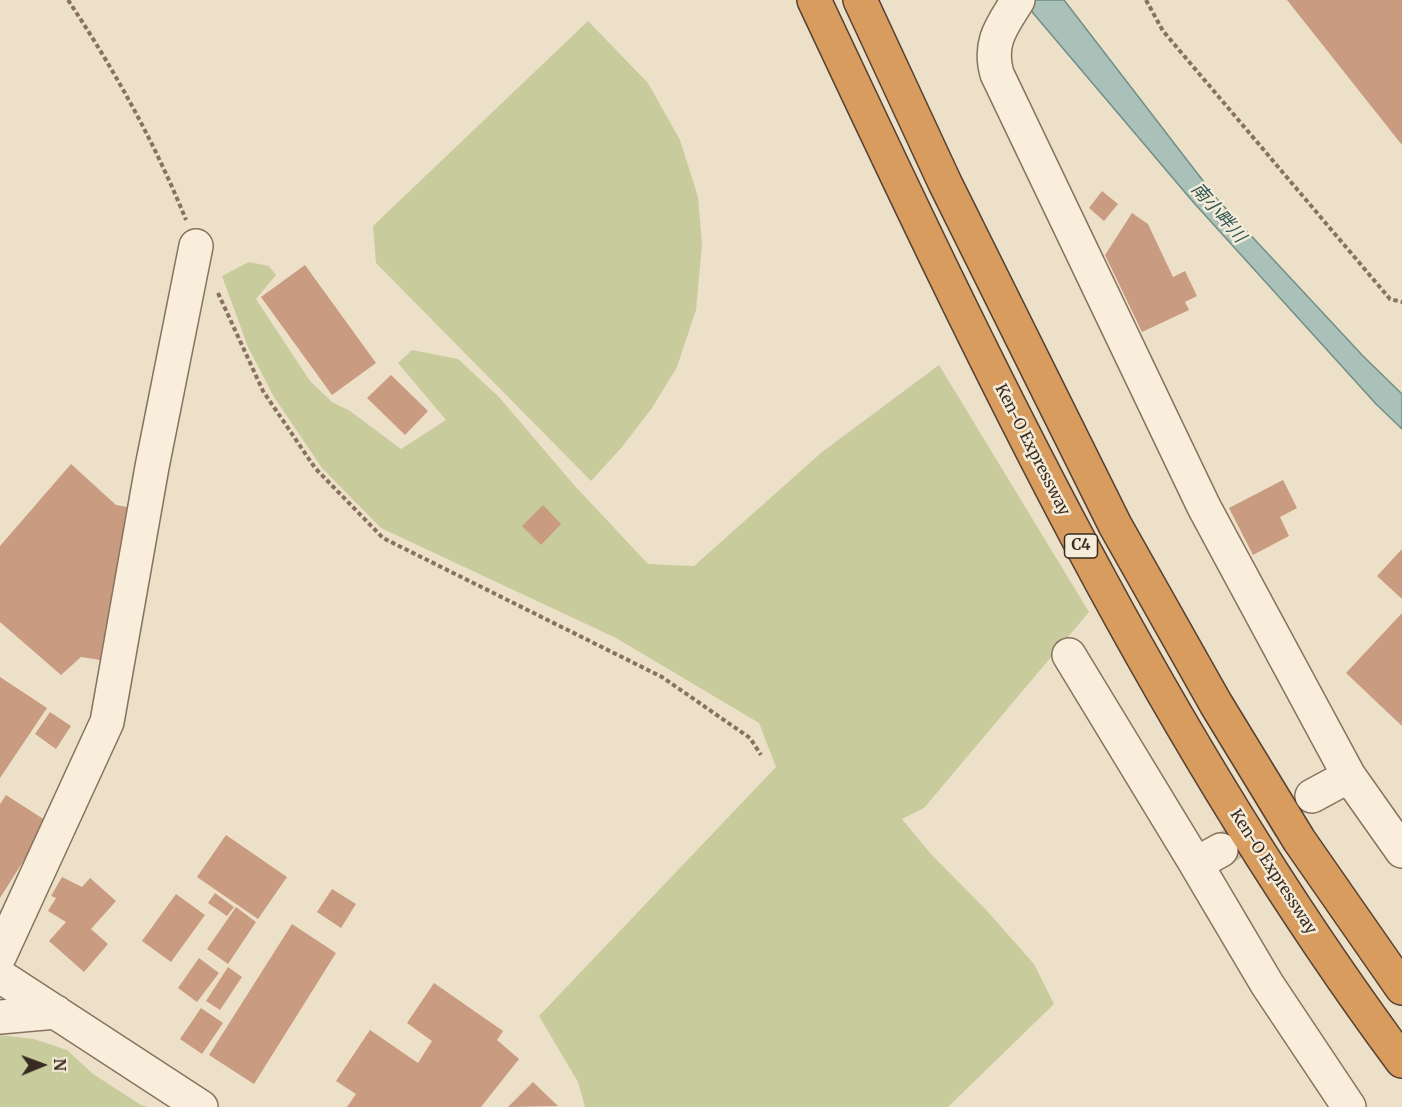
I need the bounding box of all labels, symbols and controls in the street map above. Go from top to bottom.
water label: 南小畔川 [1186,179,1250,247]
street label: Ken-O Expressway [991,381,1073,519]
road number: C4 [1064,534,1098,558]
street label: Ken-O Expressway [1225,806,1321,938]
north arrow [12,1035,72,1095]
text: N [50,1058,70,1071]

